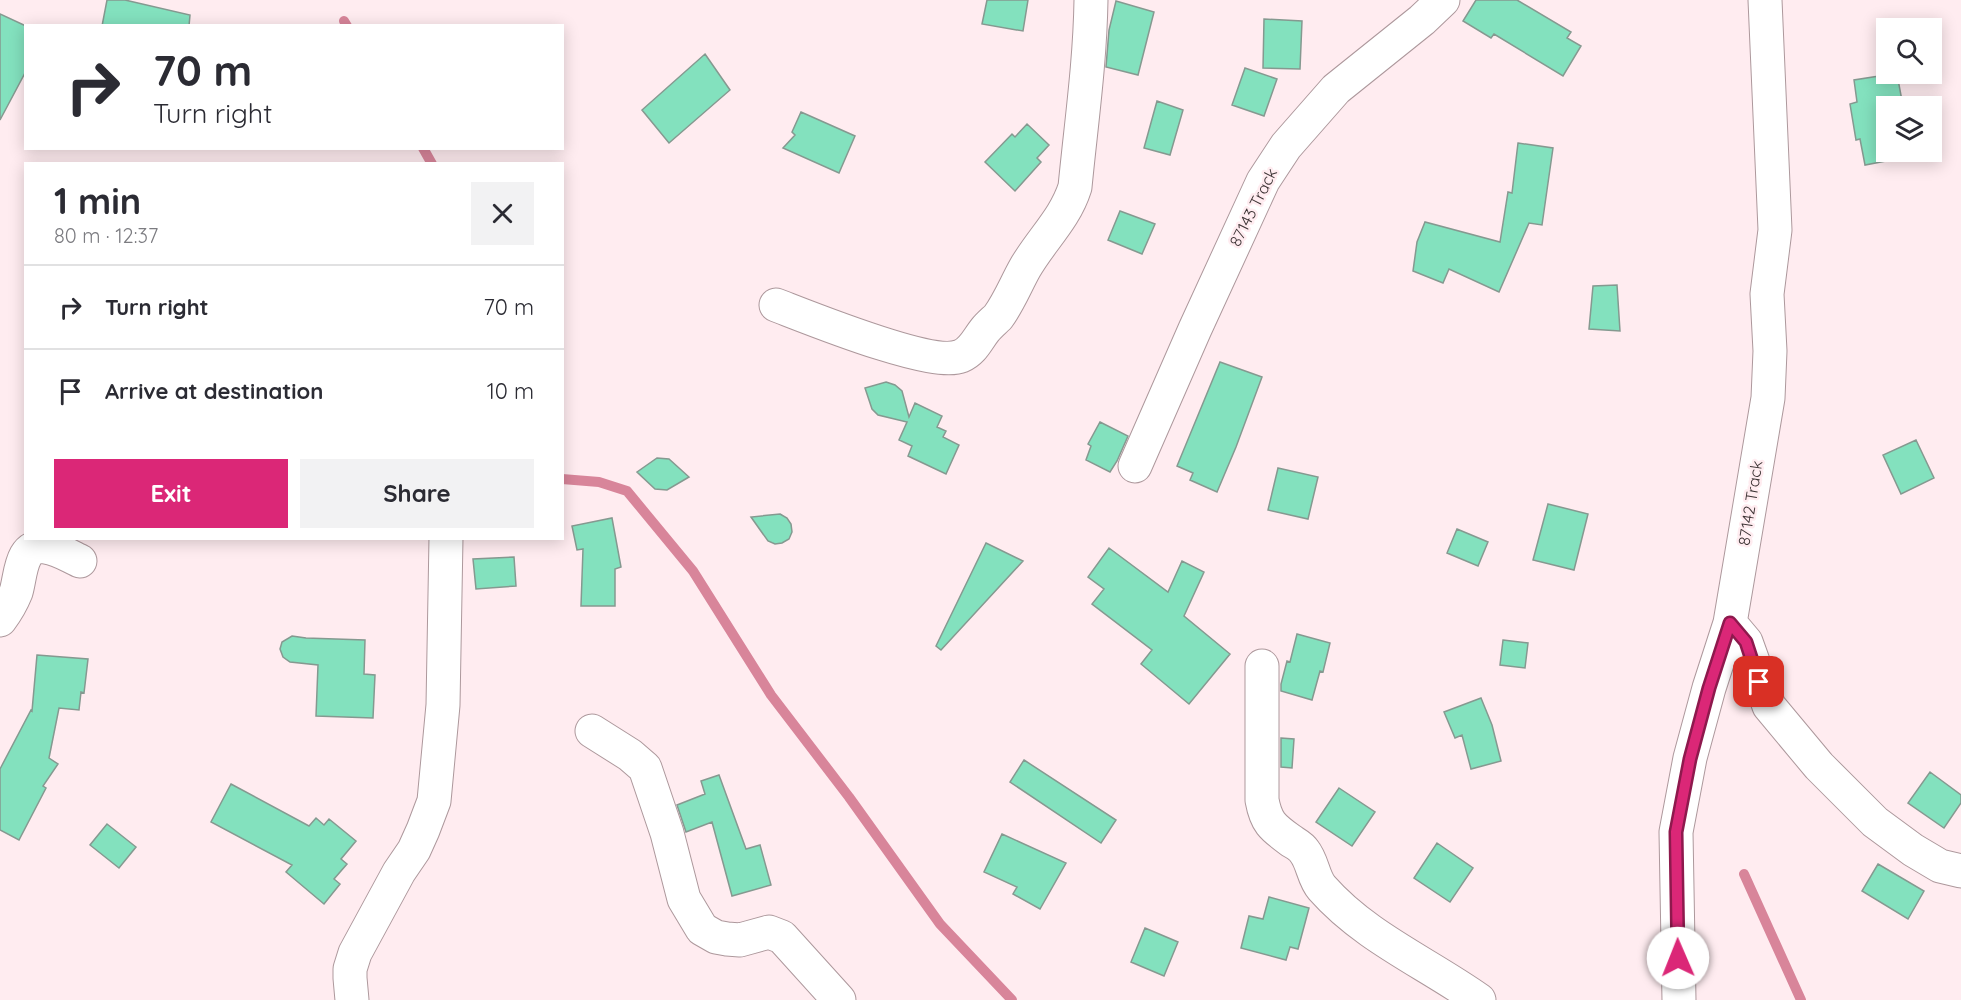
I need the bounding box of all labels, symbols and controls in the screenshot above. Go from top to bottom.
map controls [1876,18,1942,162]
button: search [1876,18,1942,84]
text: 70 m [153,44,252,97]
icon: right [54,48,132,126]
text: Turn right [153,96,272,130]
button: layers [1876,96,1942,162]
street label: 87143 Track [1225,164,1281,250]
text: 1 min [54,178,141,223]
button: close [471,182,534,245]
text: 80 m · 12:37 [54,223,158,248]
icon: right [54,291,87,324]
text: Turn right [105,293,209,321]
text: 70 m [484,293,534,321]
icon: arrive [54,375,87,408]
text: Arrive at destination [105,377,323,405]
text: 10 m [487,377,534,405]
button: Exit [54,459,288,528]
button: Share [300,459,534,528]
street label: 87142 Track [1733,459,1767,547]
pin [1733,656,1784,707]
icon: arrive [1742,665,1775,698]
position arrow [1646,926,1710,990]

